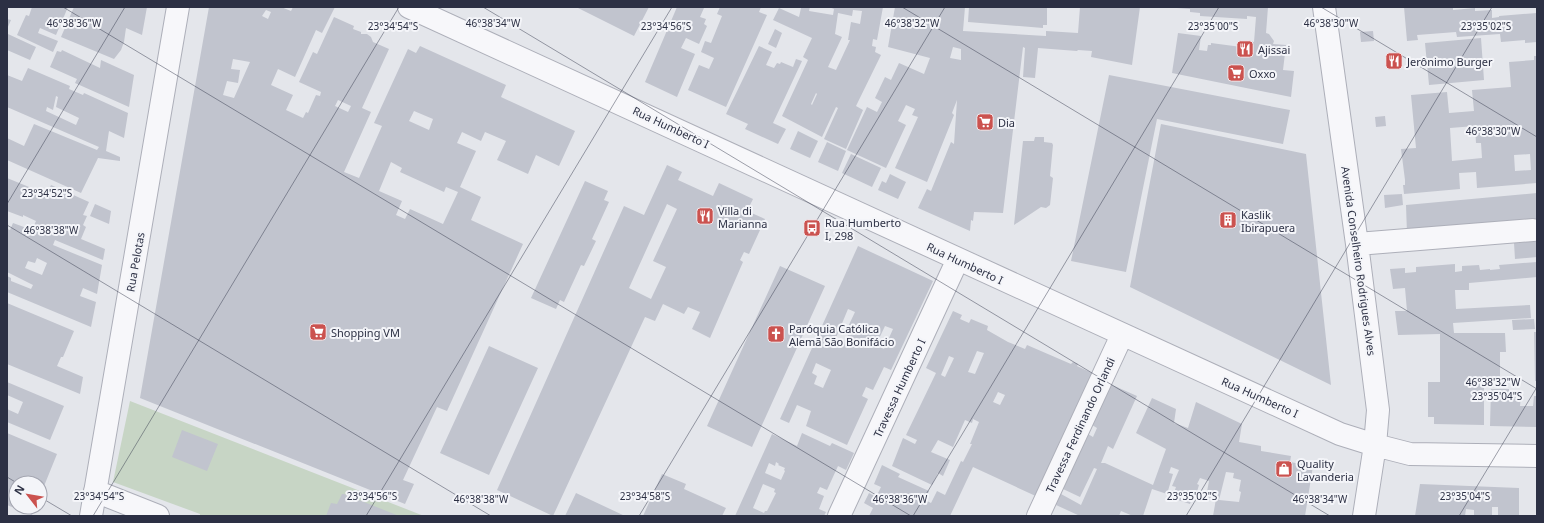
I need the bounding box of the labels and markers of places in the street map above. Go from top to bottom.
restaurant icon: Ajissai [1235,39,1255,59]
place label: Ajissai [1258,42,1290,57]
restaurant icon: Jerônimo Burger [1384,51,1404,71]
place label: Jerônimo Burger [1406,54,1493,69]
supermarket icon: Oxxo [1226,63,1246,83]
place label: Oxxo [1249,66,1276,81]
supermarket icon: Dia [975,112,995,132]
place label: Dia [998,115,1015,130]
place label: Villa di Marianna [718,203,767,231]
restaurant icon: Villa di Marianna [695,206,715,226]
place label: Kaslik Ibirapuera [1241,207,1295,235]
building icon: Kaslik Ibirapuera [1218,210,1238,230]
place label: Rua Humberto I, 298 [825,215,901,243]
bus stop icon: Rua Humberto I, 298 [802,218,822,238]
place label: Paróquia Católica Alemã São Bonifácio [789,321,895,349]
supermarket icon: Shopping VM [308,322,328,342]
church icon: Paróquia Católica Alemã São Bonifácio [766,324,786,344]
place label: Shopping VM [331,325,400,340]
place label: Quality Lavanderia [1297,456,1354,484]
shop icon: Quality Lavanderia [1274,459,1294,479]

